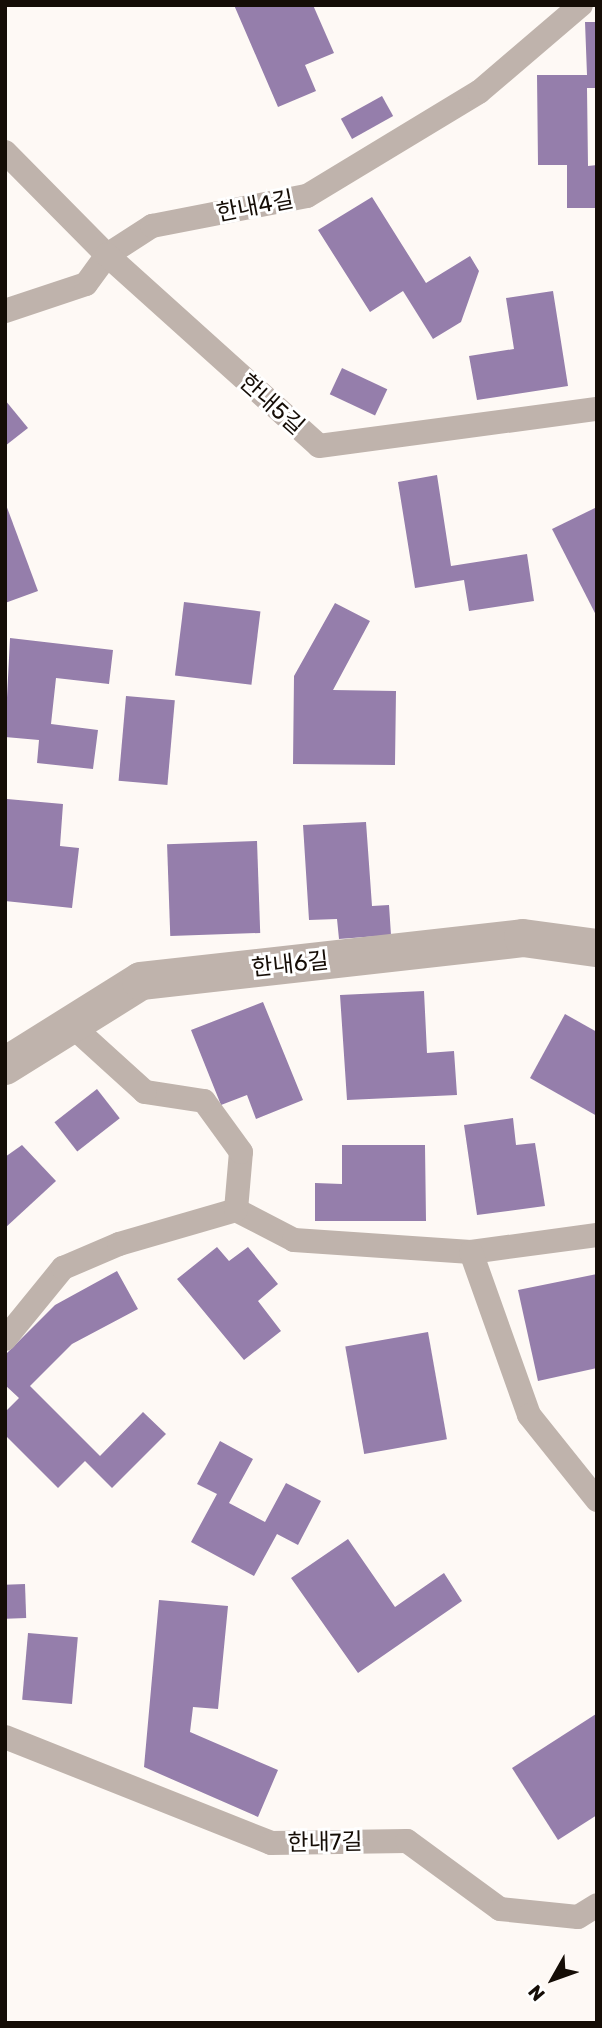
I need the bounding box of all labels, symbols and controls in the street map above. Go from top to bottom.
street label: 한내4길 [214,185,296,227]
street label: 한내5길 [234,368,310,440]
street label: 한내6길 [250,946,330,982]
street label: 한내7길 [287,1828,363,1856]
north arrow [518,1944,588,2014]
text: N [523,1980,550,2005]

